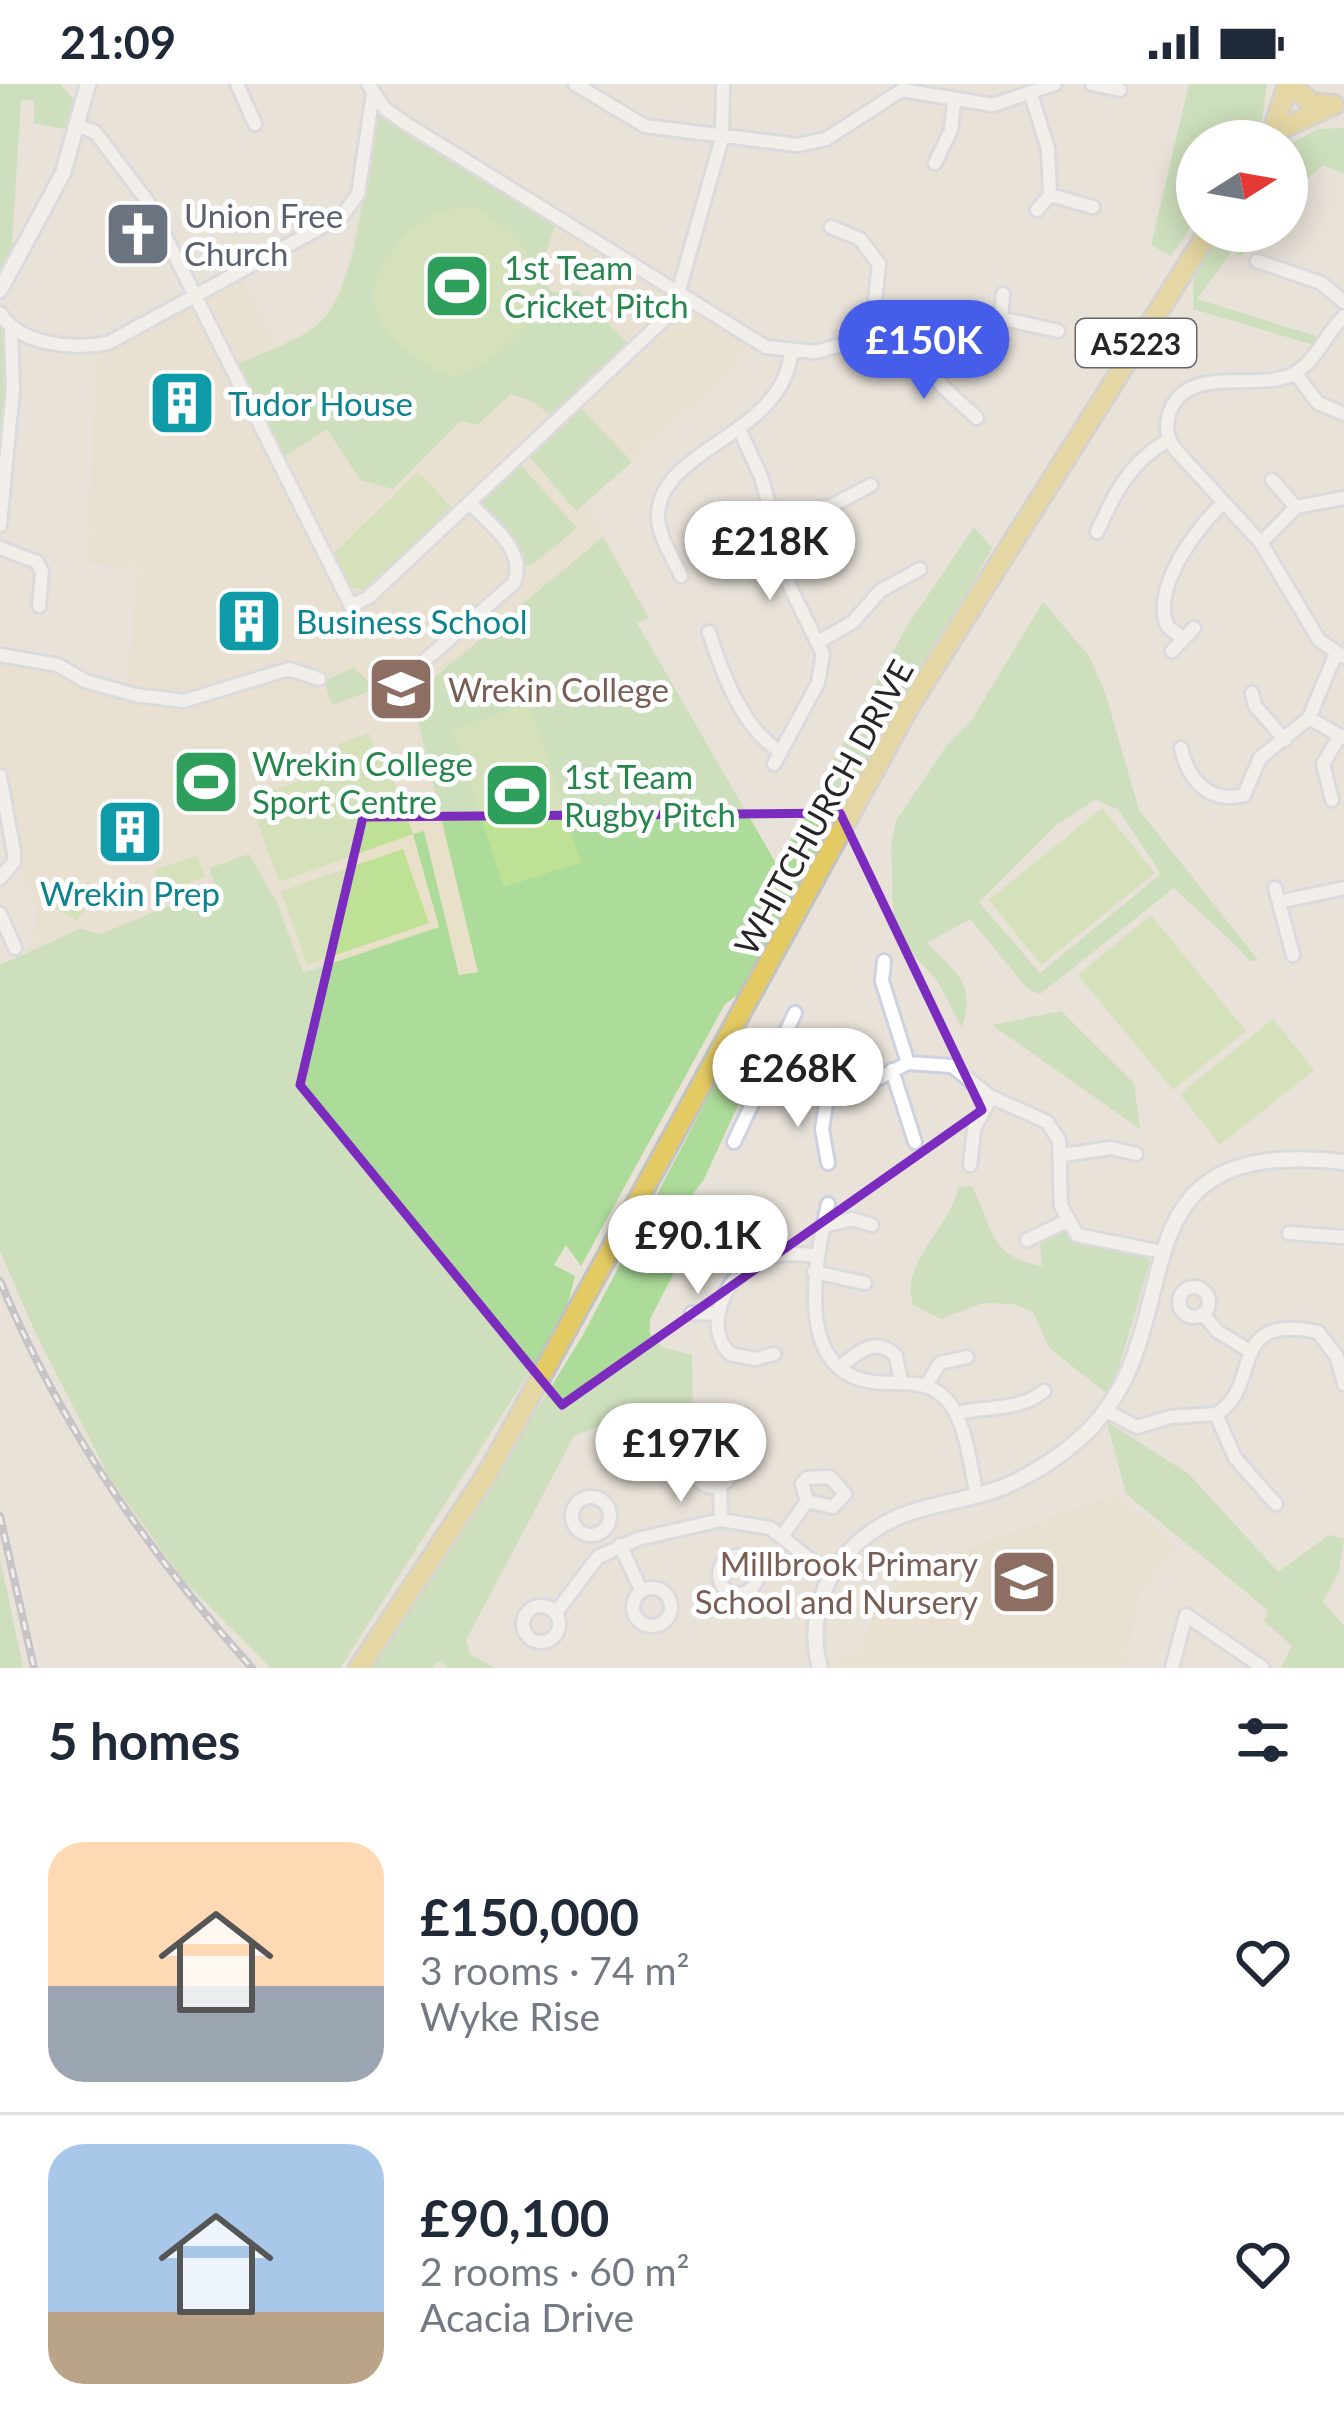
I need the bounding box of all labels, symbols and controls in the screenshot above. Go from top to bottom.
text: 21:09 [60,15,176,69]
north arrow [1176,120,1308,252]
map controls [1176,120,1308,252]
place label: Union Free Church [184,195,343,273]
church icon: Union Free Church [103,199,173,269]
place label: 1st Team Cricket Pitch [504,247,689,325]
sports icon: 1st Team Cricket Pitch [422,251,492,321]
pin: £150K [840,300,1008,402]
text: £150K [865,316,983,362]
road number: A5223 [1076,319,1196,367]
building icon: Tudor House [147,368,217,438]
place label: Tudor House [228,383,413,423]
pin: £218K [686,501,854,603]
text: £218K [711,517,829,563]
building icon: Business School [214,586,284,656]
place label: Business School [296,601,528,641]
street label: WHITCHURCH DRIVE [725,653,921,961]
school or university icon: Wrekin College [366,654,436,724]
place label: Wrekin College [448,669,669,709]
place label: Wrekin College Sport Centre [252,743,473,821]
sports icon: Wrekin College Sport Centre [171,747,241,817]
place label: 1st Team Rugby Pitch [564,756,736,834]
sports icon: 1st Team Rugby Pitch [482,760,552,830]
building icon: Wrekin Prep [95,797,165,867]
place label: Wrekin Prep [40,873,220,913]
pin: £268K [714,1028,882,1130]
text: £268K [739,1044,857,1090]
pin: £90.1K [600,1195,796,1297]
text: £90.1K [635,1211,761,1257]
pin: £197K [597,1403,765,1505]
text: £197K [622,1419,740,1465]
place label: Millbrook Primary School and Nursery [695,1543,978,1621]
school or university icon: Millbrook Primary School and Nursery [989,1547,1059,1617]
icon: filters [1230,1707,1296,1773]
text: 5 homes [48,1710,240,1771]
text: £150,000 [420,1886,639,1947]
icon: home [144,1890,288,2034]
icon: heart [1230,1929,1296,1995]
text: 3 rooms · 74 m² [420,1947,690,1993]
text: Wyke Rise [420,1993,600,2039]
text: £90,100 [420,2187,609,2248]
icon: home [144,2192,288,2336]
icon: heart [1230,2231,1296,2297]
text: 2 rooms · 60 m² [420,2248,690,2294]
text: Acacia Drive [420,2294,634,2340]

